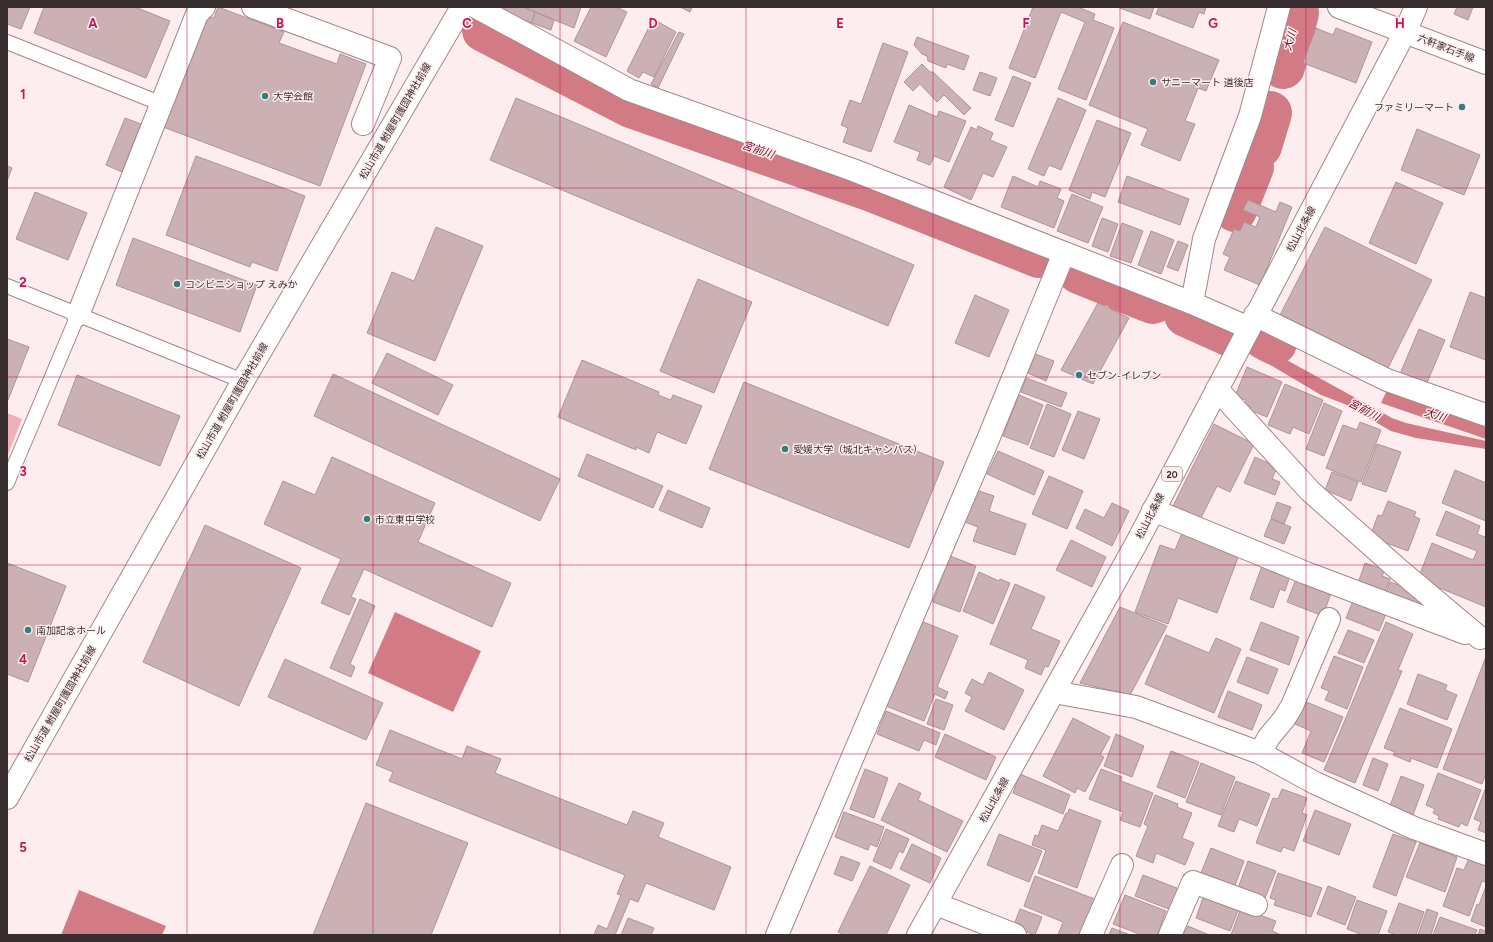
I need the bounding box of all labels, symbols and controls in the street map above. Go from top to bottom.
text: A [88,16,98,31]
text: B [276,16,284,31]
text: C [462,16,472,31]
text: D [648,16,658,31]
text: E [836,16,844,31]
text: F [1022,16,1030,31]
text: G [1208,16,1218,31]
text: H [1395,16,1405,31]
water label: 大川 [1281,27,1299,52]
street label: 六軒家石手線 [1416,31,1476,65]
street label: 松山市道 鮒屋町護国神社前線 [356,60,434,182]
place label: サニーマート 道後店 [1161,76,1253,89]
marker: サニーマート 道後店 [1148,77,1158,87]
text: 1 [20,87,26,102]
place label: 大学会館 [273,90,313,103]
marker: 大学会館 [260,91,270,101]
place label: ファミリーマート [1374,101,1454,114]
marker: ファミリーマート [1457,102,1467,112]
water label: 宮前川 [740,138,777,162]
street label: 松山北条線 [1284,204,1318,254]
text: 2 [19,275,27,290]
place label: コンビニショップ えみか [185,278,297,291]
marker: コンビニショップ えみか [172,279,182,289]
street label: 松山市道 鮒屋町護国神社前線 [193,340,271,462]
place label: セブン-イレブン [1087,369,1161,382]
marker: セブン-イレブン [1074,370,1084,380]
water label: 宮前川 [1346,397,1383,424]
water label: 大川 [1422,405,1448,425]
place label: 愛媛大学（城北キャンパス） [793,443,923,456]
marker: 愛媛大学（城北キャンパス） [780,444,790,454]
text: 3 [19,464,27,479]
road number: 20 [1162,467,1182,481]
street label: 松山北条線 [1133,491,1167,541]
place label: 市立東中学校 [375,513,435,526]
marker: 市立東中学校 [362,514,372,524]
place label: 南加記念ホール [36,624,106,637]
marker: 南加記念ホール [23,625,33,635]
street label: 松山市道 鮒屋町護国神社前線 [21,643,99,765]
text: 4 [19,652,27,667]
street label: 松山北条線 [976,775,1012,825]
text: 5 [19,840,27,855]

